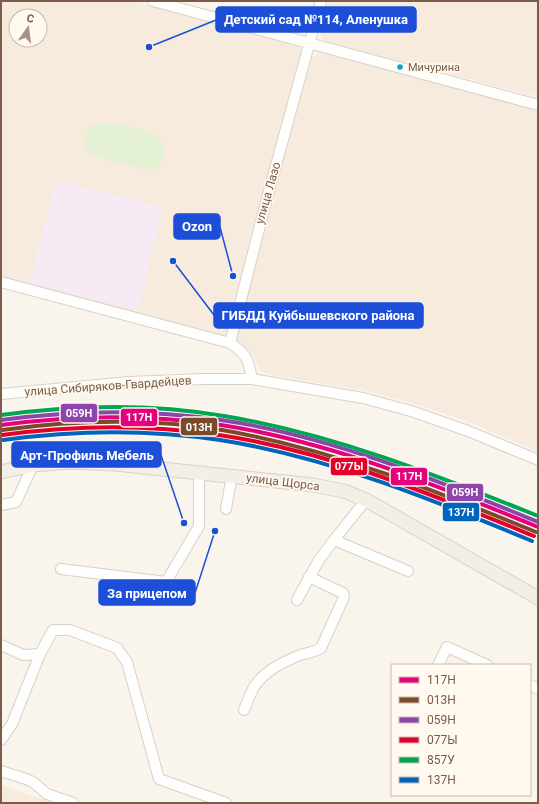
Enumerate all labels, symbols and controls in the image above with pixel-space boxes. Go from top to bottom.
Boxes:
callout: Детский сад №114, Аленушка [216,7,416,32]
north arrow [8,8,48,48]
text: С [25,12,35,26]
text: Детский сад №114, Аленушка [224,12,408,27]
place label: Мичурина [408,61,460,74]
marker: Мичурина [395,62,405,72]
street label: улица Лазо [252,160,284,226]
callout: Ozon [174,214,220,239]
text: Ozon [182,219,212,234]
callout: ГИБДД Куйбышевского района [214,303,423,328]
text: ГИБДД Куйбышевского района [222,308,414,323]
street label: улица Сибиряков-Гвардейцев [24,373,192,399]
line badge: 059Н [60,403,98,423]
text: 059Н [66,407,93,420]
line badge: 117Н [120,408,158,427]
text: 117Н [126,411,153,424]
line badge: 013Н [180,417,218,436]
text: 013Н [186,421,213,434]
callout: Арт-Профиль Мебель [12,442,161,467]
text: Арт-Профиль Мебель [20,448,154,463]
line badge: 077Ы [330,457,368,476]
text: 077Ы [335,460,363,473]
line badge: 117Н [390,467,428,486]
text: 117Н [396,470,423,483]
street label: улица Щорса [245,471,321,493]
line badge: 059Н [446,483,484,502]
text: 059Н [452,486,479,499]
line badge: 137Н [442,502,480,522]
text: 137Н [448,506,475,519]
callout: За прицепом [99,580,195,605]
text: За прицепом [107,586,187,601]
legend [391,664,531,796]
text: 117Н [427,673,456,687]
text: 013Н [427,693,456,707]
text: 059Н [427,713,456,727]
text: 077Ы [427,733,458,747]
text: 857У [427,753,455,767]
text: 137Н [427,773,456,787]

